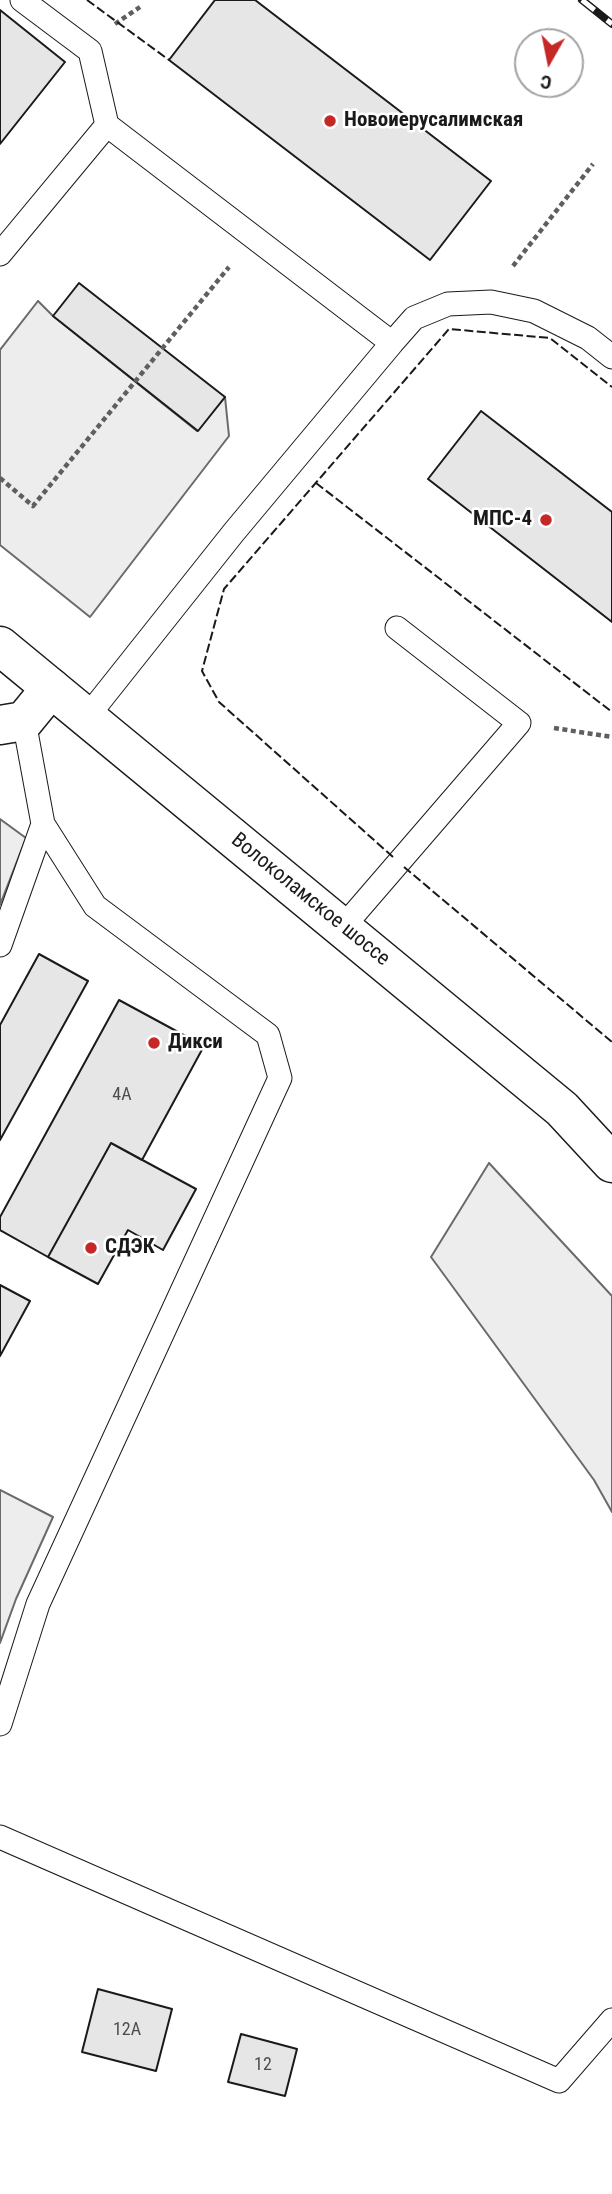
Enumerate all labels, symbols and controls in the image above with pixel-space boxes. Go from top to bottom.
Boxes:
north arrow [514,28,584,98]
text: С [539,70,553,94]
place label: Новоиерусалимская [344,108,523,134]
marker: Новоиерусалимская [322,113,338,129]
place label: МПС-4 [473,507,532,533]
marker: МПС-4 [538,512,554,528]
street label: Волоколамское шоссе [226,828,394,972]
place label: Дикси [168,1030,223,1056]
marker: Дикси [146,1035,162,1051]
house number: 4А [112,1084,132,1106]
place label: СДЭК [105,1235,154,1261]
marker: СДЭК [83,1240,99,1256]
house number: 12А [113,2019,141,2041]
house number: 12 [254,2054,272,2076]

